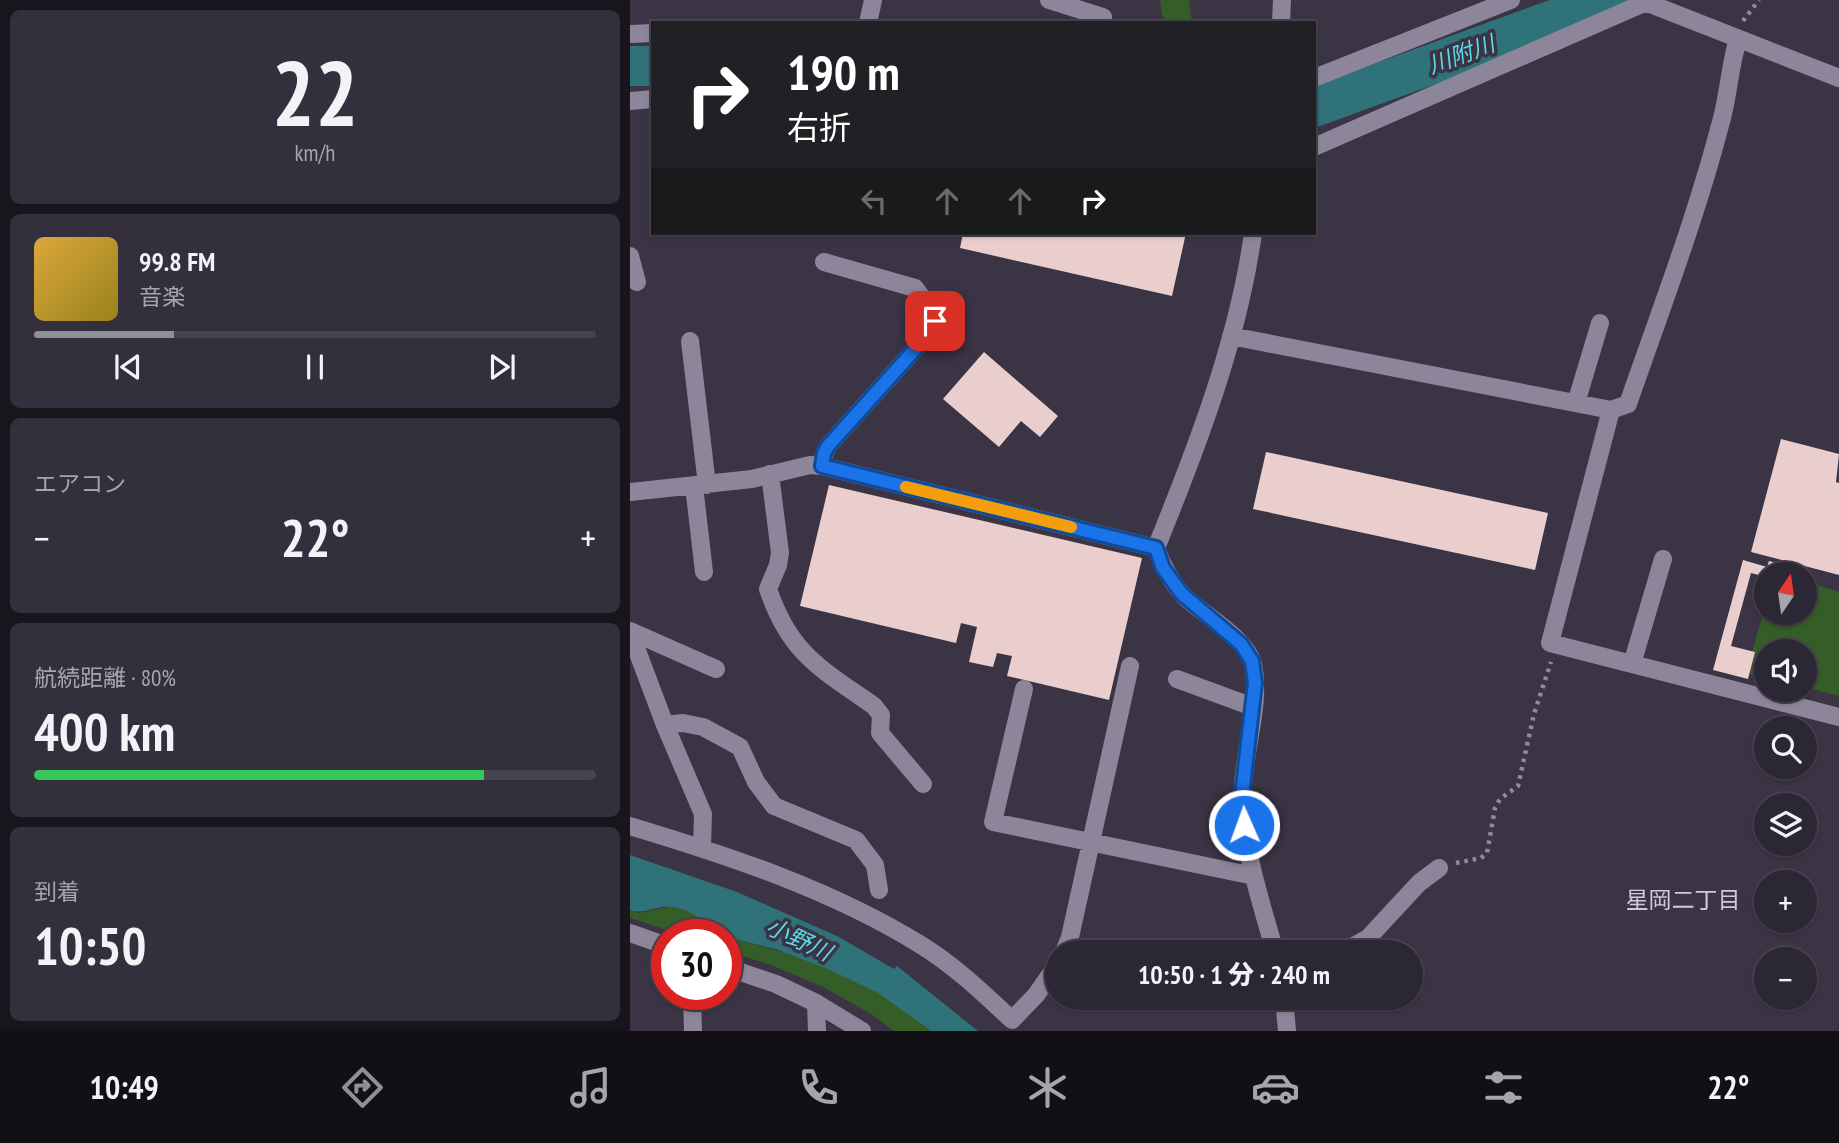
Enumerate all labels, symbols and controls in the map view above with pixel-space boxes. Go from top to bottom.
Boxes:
water label: 川附川 [1424,28,1501,79]
text: 22 [272,33,359,151]
text: 190 m [787,40,900,104]
icon: right [672,49,763,140]
text: 右折 [787,106,851,148]
text: km/h [295,138,335,167]
icon: left [855,182,893,220]
icon: ahead [928,182,966,220]
icon: ahead [1001,182,1039,220]
icon: right [1074,182,1112,220]
text: 99.8 FM [139,245,215,278]
text: 音楽 [139,282,185,311]
pin [905,291,965,351]
icon: arrive [916,302,954,340]
icon: previous [109,348,147,386]
icon: pause [296,348,334,386]
icon: next [483,348,521,386]
text: エアコン [34,469,126,498]
text: 22° [281,504,349,571]
text: − [34,513,50,562]
text: + [580,513,596,562]
north arrow [1754,562,1816,625]
map controls [1754,562,1817,1010]
button: sound [1754,639,1817,702]
text: 航続距離 · 80% [34,663,176,692]
text: 400 km [34,698,175,765]
button: search [1754,716,1817,779]
position arrow [1207,788,1281,862]
button: layers [1754,793,1817,856]
button: + [1754,870,1817,933]
text: 到着 [34,877,80,906]
district label: 星岡二丁目 [1626,885,1741,914]
water label: 小野川 [762,911,839,968]
text: 10:50 [34,912,146,979]
speed limit sign: 30 [651,919,742,1010]
button: − [1754,947,1817,1010]
text: 10:50 · 1 分 · 240 m [1138,958,1330,991]
icon: directions [338,1063,387,1112]
icon: music [566,1063,615,1112]
icon: phone [794,1063,843,1112]
icon: climate [1023,1063,1072,1112]
icon: car [1251,1063,1300,1112]
icon: filters [1479,1063,1528,1112]
text: 10:49 [90,1066,159,1108]
text: 22° [1707,1066,1749,1108]

